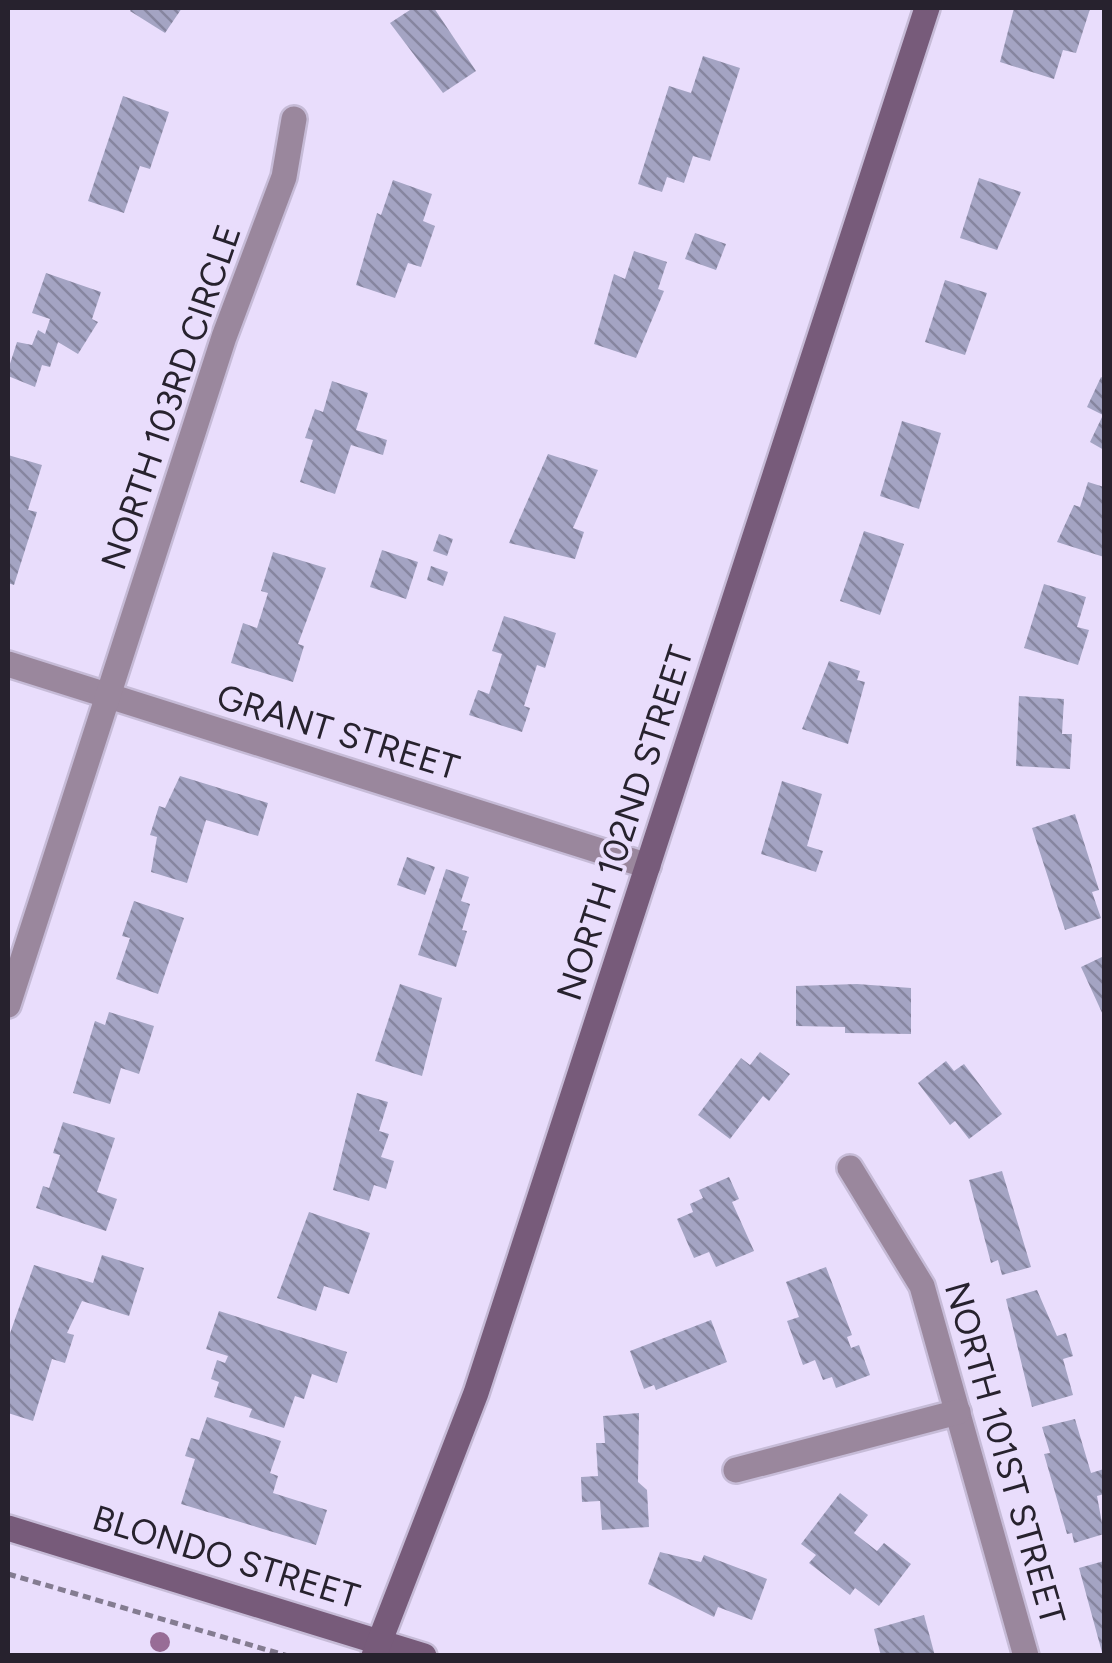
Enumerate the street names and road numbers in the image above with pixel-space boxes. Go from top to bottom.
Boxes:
street label: NORTH 103RD CIRCLE [92,219,250,575]
street label: NORTH 102ND STREET [548,641,702,1005]
street label: GRANT STREET [212,675,464,789]
street label: NORTH 101ST STREET [936,1277,1074,1629]
street label: BLONDO STREET [88,1496,364,1618]

